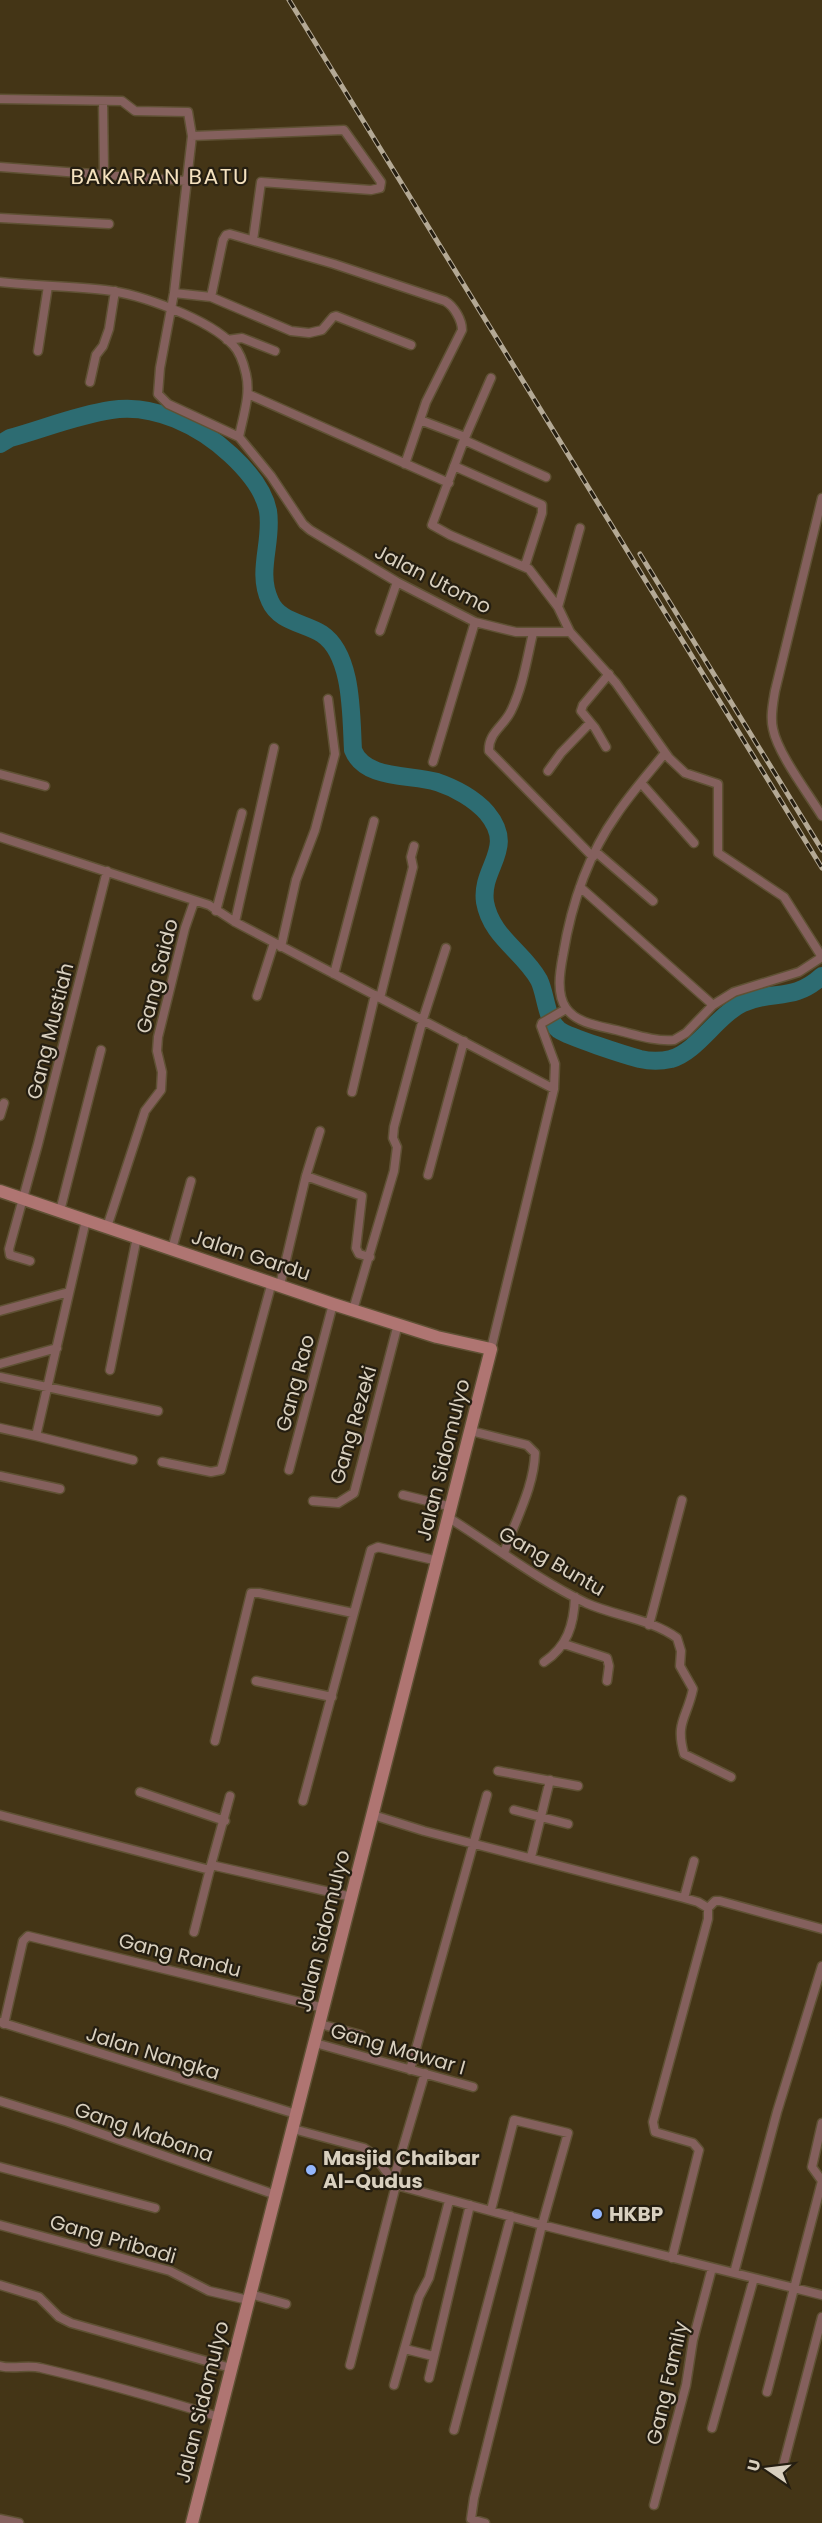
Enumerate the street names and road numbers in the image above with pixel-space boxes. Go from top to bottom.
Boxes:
street label: Jalan Utomo [370,538,496,620]
street label: Gang Saido [129,916,185,1036]
street label: Gang Mustiah [20,960,80,1102]
street label: Jalan Gardu [188,1223,314,1287]
street label: Gang Rao [269,1331,321,1435]
street label: Gang Rezeki [323,1362,383,1488]
street label: Jalan Sidomulyo [409,1376,477,1544]
street label: Gang Buntu [494,1519,610,1603]
street label: Jalan Sidomulyo [289,1847,357,2015]
street label: Gang Randu [116,1926,244,1984]
street label: Gang Mawar I [327,2016,469,2082]
street label: Jalan Nangka [83,2019,223,2087]
street label: Gang Mabana [71,2095,217,2169]
street label: Gang Pribadi [47,2208,179,2270]
street label: Jalan Sidomulyo [168,2318,236,2486]
street label: Gang Family [639,2318,695,2448]

